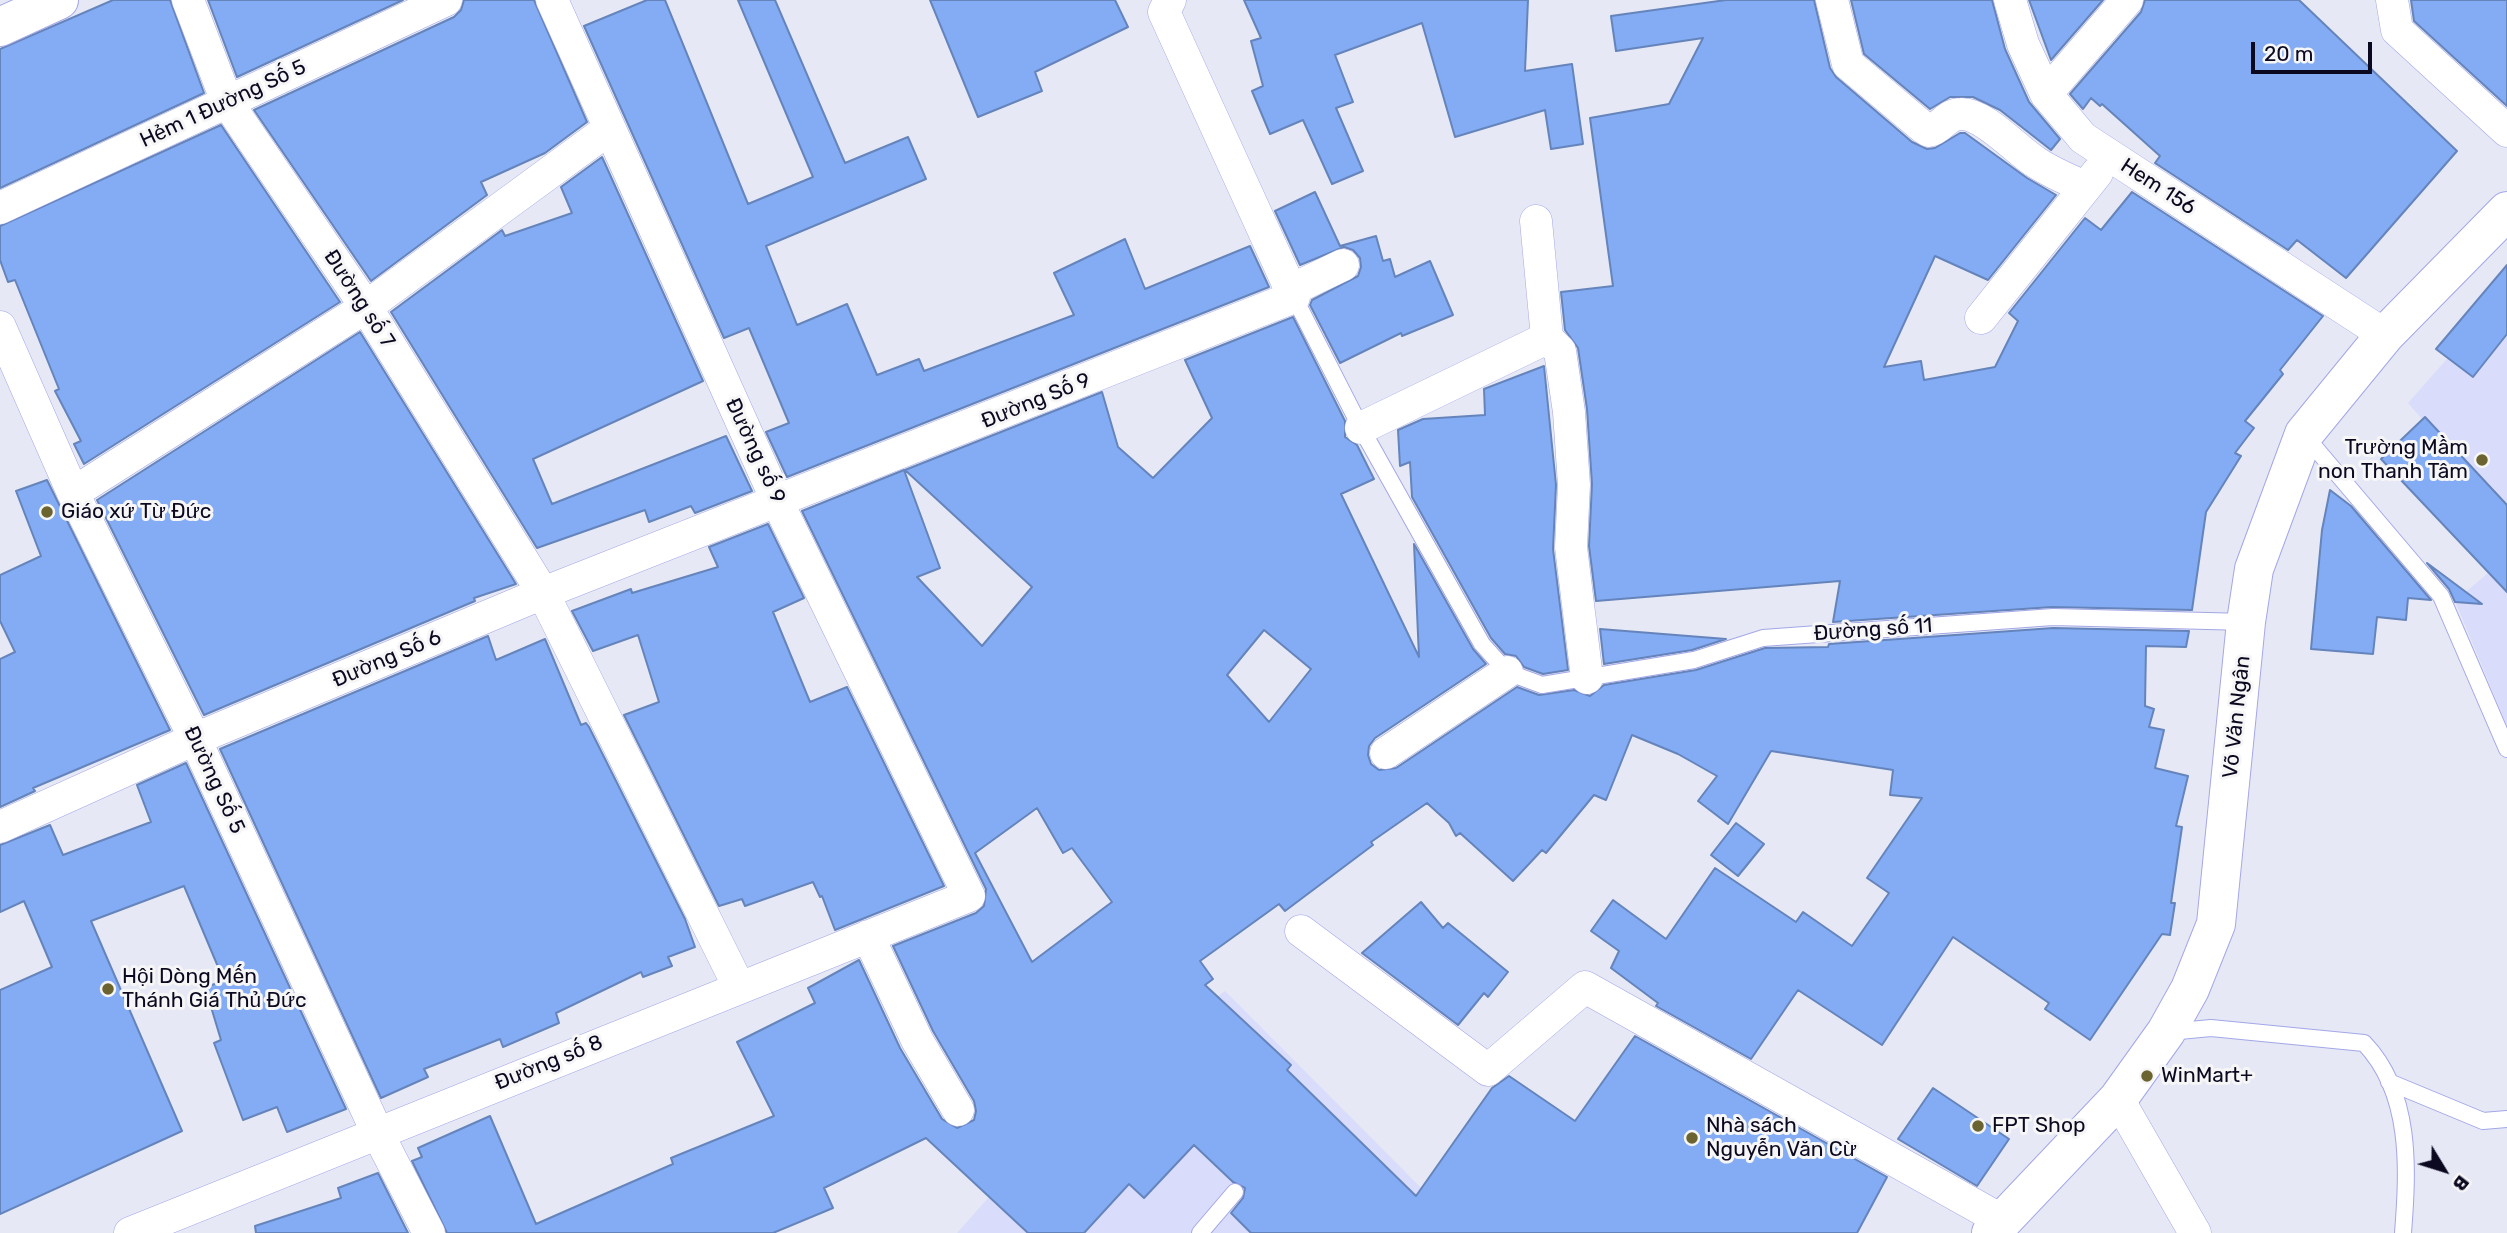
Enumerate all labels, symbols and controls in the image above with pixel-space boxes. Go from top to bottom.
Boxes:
scale bar [2255,28,2376,72]
text: 20 m [2264,41,2313,66]
street label: Hẻm 1 Đường Số 5 [136,54,310,154]
street label: Hem 156 [2116,153,2200,221]
street label: Đường số 7 [318,245,400,353]
street label: Đường Số 9 [978,368,1094,434]
street label: Đường số 9 [720,394,790,508]
place label: Trường Mầm non Thanh Tâm [2318,435,2468,485]
marker: Trường Mầm non Thanh Tâm [2474,452,2490,468]
place label: Giáo xứ Từ Đức [61,499,211,525]
marker: Giáo xứ Từ Đức [39,504,55,520]
street label: Đường số 11 [1813,613,1933,647]
street label: Đường Số 6 [329,625,445,693]
street label: Võ Văn Ngân [2218,654,2256,780]
street label: Đường Số 5 [178,722,250,838]
place label: Hội Dòng Mến Thánh Giá Thủ Đức [122,964,307,1014]
marker: Hội Dòng Mến Thánh Giá Thủ Đức [100,981,116,997]
street label: Đường số 8 [491,1030,607,1096]
place label: WinMart+ [2161,1063,2253,1089]
marker: WinMart+ [2139,1068,2155,1084]
place label: Nhà sách Nguyễn Văn Cừ [1706,1113,1857,1163]
place label: FPT Shop [1992,1113,2085,1139]
marker: FPT Shop [1970,1118,1986,1134]
marker: Nhà sách Nguyễn Văn Cừ [1684,1130,1700,1146]
north arrow [2409,1135,2479,1205]
text: B [2448,1171,2474,1196]

